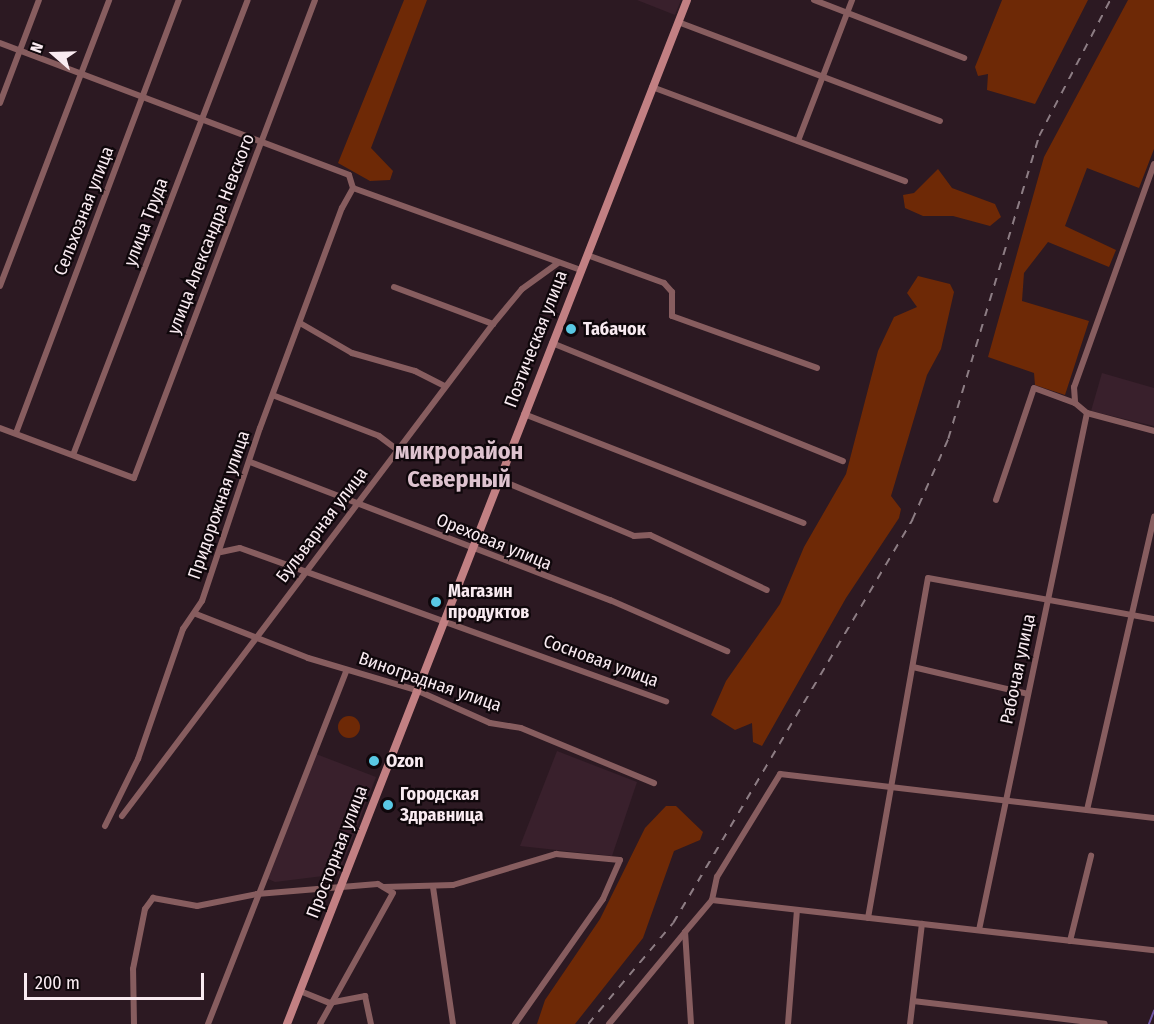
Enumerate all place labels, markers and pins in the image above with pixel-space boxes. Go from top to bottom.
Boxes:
place label: Табачок [583,318,646,340]
marker: Табачок [564,322,578,336]
place label: Магазин продуктов [448,581,529,624]
marker: Магазин продуктов [429,595,443,609]
place label: Ozon [386,750,424,772]
marker: Ozon [367,754,381,768]
place label: Городская Здравница [400,784,484,826]
marker: Городская Здравница [381,798,395,812]

